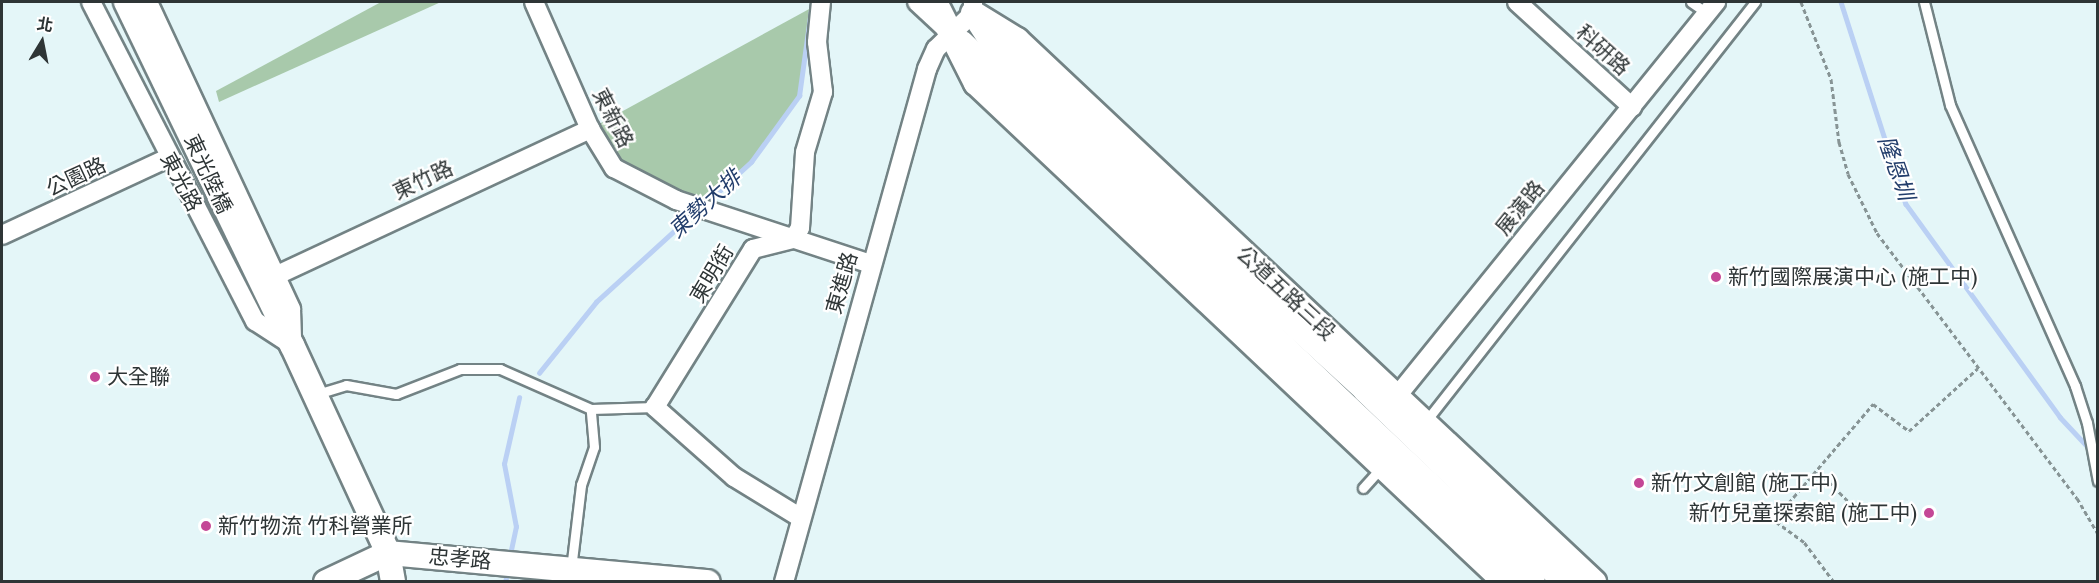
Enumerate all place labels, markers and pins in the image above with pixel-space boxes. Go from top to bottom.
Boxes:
place label: 新竹國際展演中心 (施工中) [1728,264,1977,290]
marker: 新竹國際展演中心 (施工中) [1709,270,1723,284]
place label: 大全聯 [107,364,170,390]
marker: 大全聯 [88,370,102,384]
place label: 新竹文創館 (施工中) [1651,470,1837,496]
marker: 新竹文創館 (施工中) [1632,476,1646,490]
place label: 新竹兒童探索館 (施工中) [1689,500,1917,526]
marker: 新竹兒童探索館 (施工中) [1922,506,1936,520]
place label: 新竹物流 竹科營業所 [218,513,413,539]
marker: 新竹物流 竹科營業所 [199,519,213,533]

